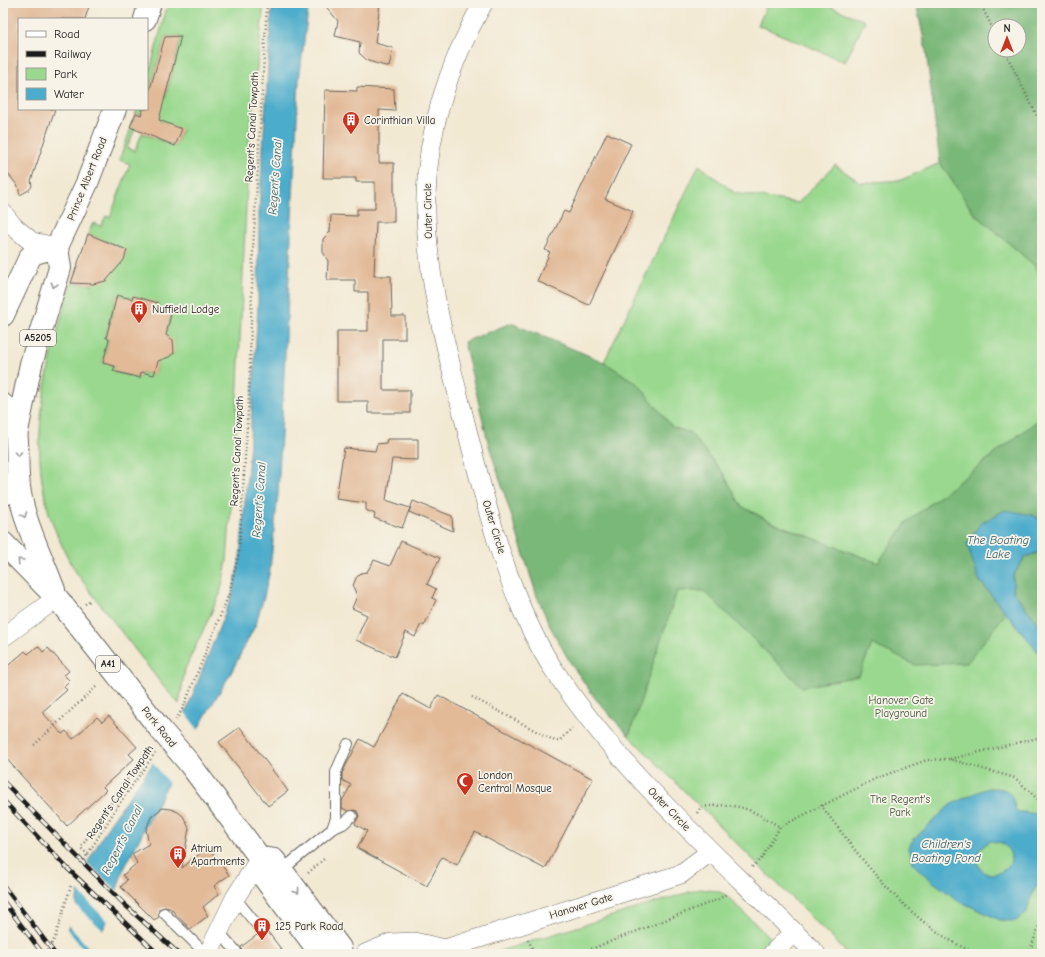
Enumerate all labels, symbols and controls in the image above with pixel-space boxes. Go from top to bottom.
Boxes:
legend [18,18,148,110]
north arrow [987,18,1027,58]
text: N [1003,22,1011,35]
text: Road [54,27,80,41]
text: Railway [54,47,92,61]
text: Park [54,67,77,81]
street label: Regent's Canal Towpath [243,71,261,183]
text: Water [54,87,84,101]
building icon: Corinthian Villa [341,110,361,135]
place label: Corinthian Villa [364,114,435,127]
street label: Prince Albert Road [64,135,110,223]
water label: Regent's Canal [265,138,285,215]
street label: Outer Circle [421,183,435,239]
one-way arrow [50,281,59,288]
building icon: Nuffield Lodge [129,299,149,324]
place label: Nuffield Lodge [152,303,220,316]
road number: A5205 [20,330,56,346]
street label: Regent's Canal Towpath [228,395,246,507]
one-way arrow [14,451,22,457]
water label: Regent's Canal [249,461,269,538]
street label: Outer Circle [480,499,508,556]
one-way arrow [20,511,28,518]
water label: The Boating Lake [967,533,1029,561]
one-way arrow [18,558,25,565]
road number: A41 [96,656,120,672]
park label: Hanover Gate Playground [868,694,934,720]
street label: Park Road [139,704,179,750]
street label: Regent's Canal Towpath [84,742,156,842]
place label: London Central Mosque [478,769,552,795]
mosque icon: London Central Mosque [455,771,475,796]
street label: Outer Circle [645,784,693,834]
park label: The Regent's Park [870,793,930,819]
water label: Regent's Canal [98,803,146,877]
water label: Children's Boating Pond [911,837,981,865]
place label: Atrium Apartments [191,842,245,868]
building icon: Atrium Apartments [168,844,188,869]
one-way arrow [293,886,300,893]
street label: Hanover Gate [548,890,615,922]
building icon: 125 Park Road [252,916,272,941]
place label: 125 Park Road [275,920,343,933]

